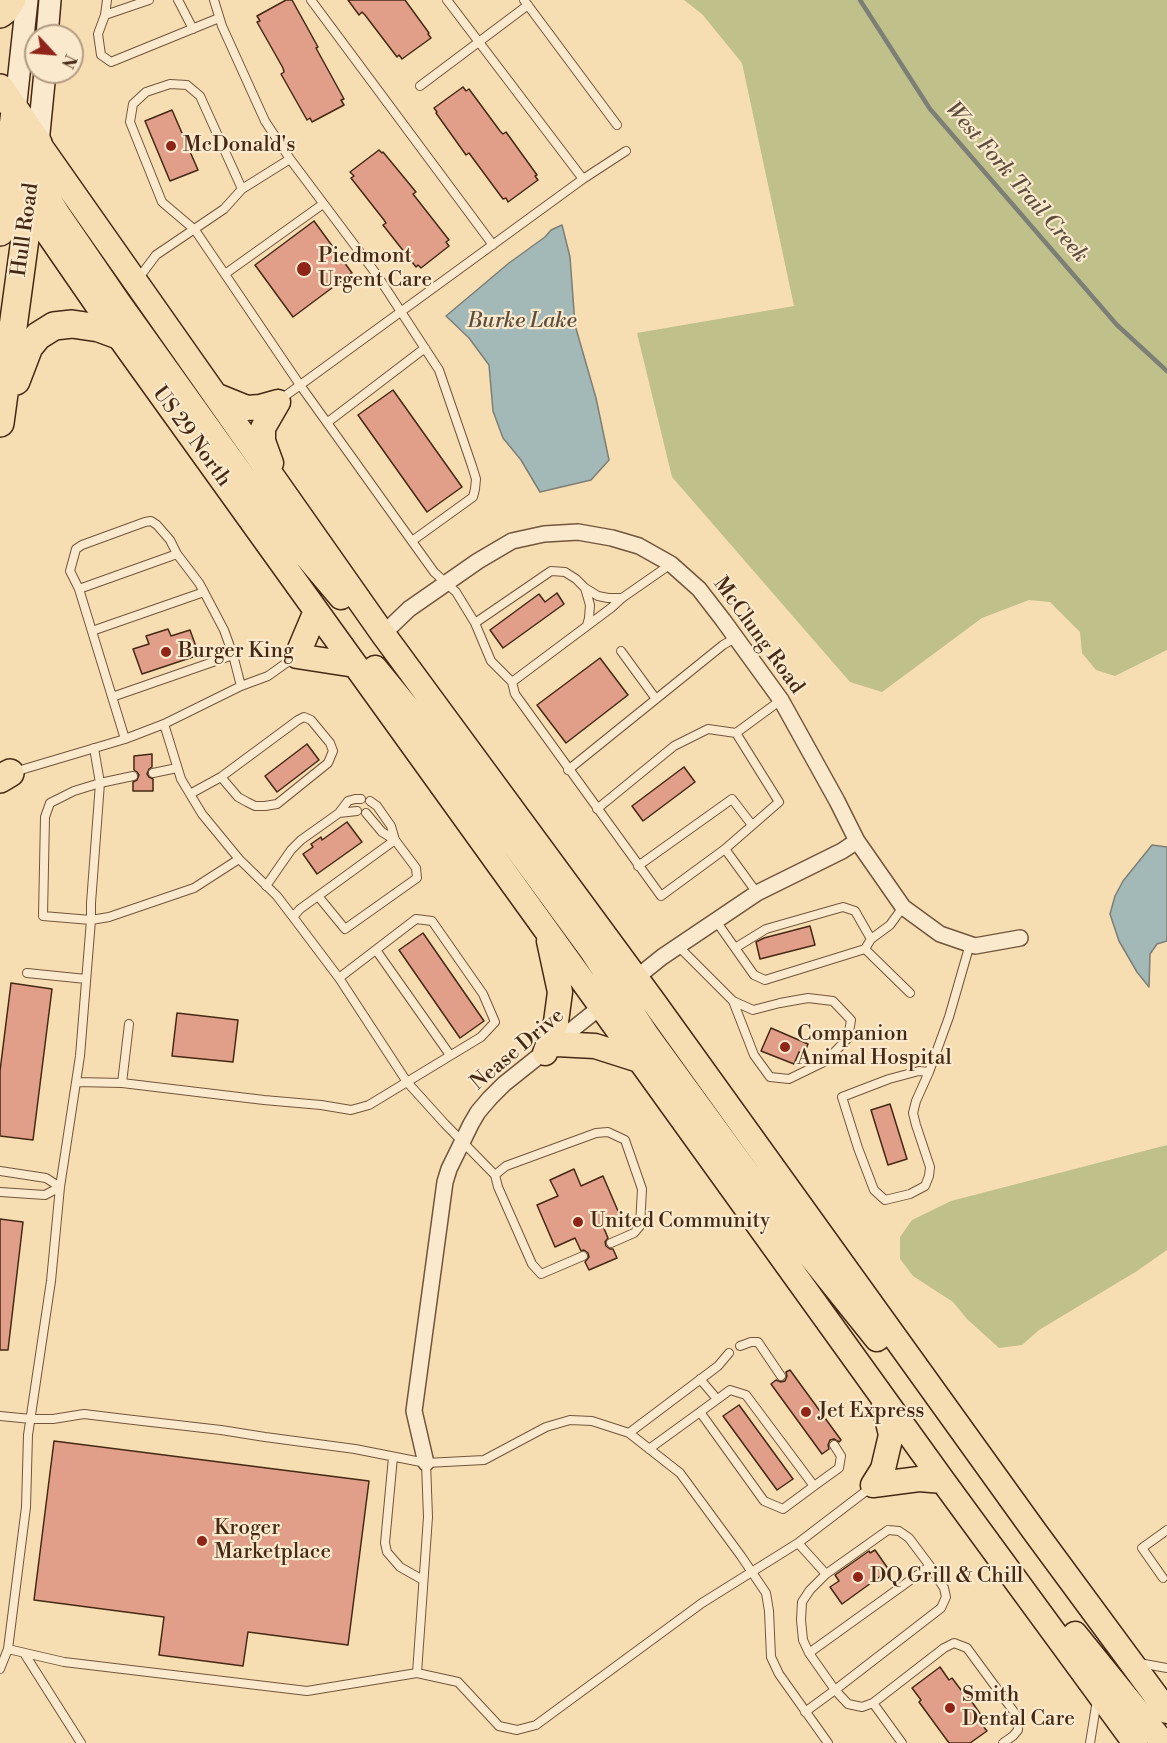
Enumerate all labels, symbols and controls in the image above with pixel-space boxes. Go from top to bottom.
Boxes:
north arrow [24,24,84,84]
text: N [57,51,80,71]
water label: West Fork Trail Creek [939,97,1093,269]
place label: McDonald's [183,133,295,159]
marker: McDonald's [164,139,178,153]
street label: Hull Road [7,182,45,278]
place label: Piedmont Urgent Care [318,244,432,294]
marker: Piedmont Urgent Care [295,260,313,278]
water label: Burke Lake [467,309,577,335]
street label: US 29 North [146,382,236,492]
street label: McClung Road [707,573,809,699]
place label: Burger King [178,639,294,665]
marker: Burger King [159,645,173,659]
street label: Nease Drive [466,1004,570,1096]
place label: Companion Animal Hospital [797,1022,952,1072]
marker: Companion Animal Hospital [778,1040,792,1054]
place label: United Community [590,1209,770,1235]
marker: United Community [571,1215,585,1229]
place label: Jet Express [818,1399,925,1425]
marker: Jet Express [799,1405,813,1419]
place label: Kroger Marketplace [214,1516,331,1566]
marker: Kroger Marketplace [195,1534,209,1548]
place label: DQ Grill & Chill [870,1564,1023,1590]
marker: DQ Grill & Chill [851,1570,865,1584]
place label: Smith Dental Care [962,1683,1075,1733]
marker: Smith Dental Care [943,1701,957,1715]

